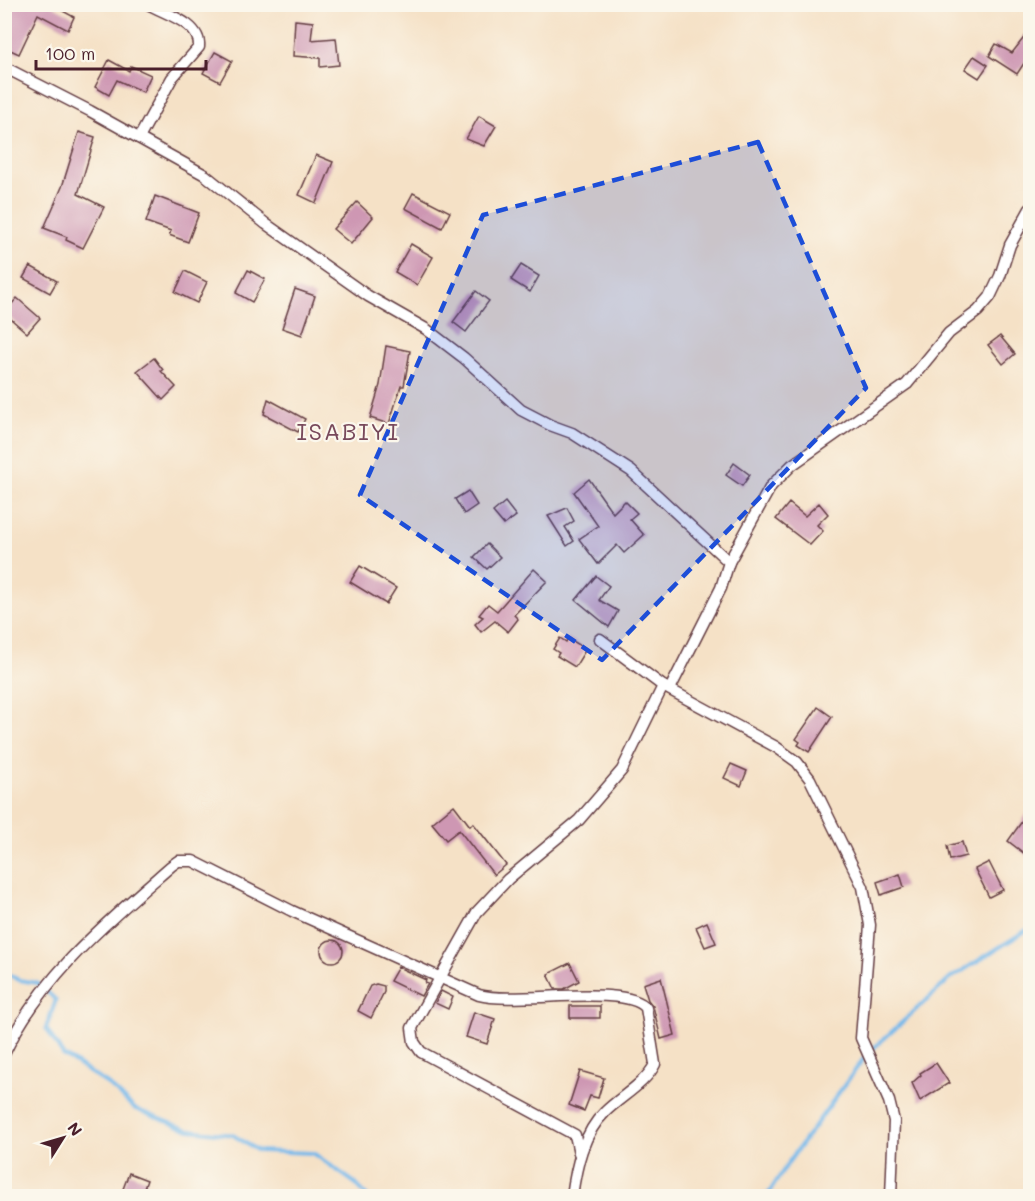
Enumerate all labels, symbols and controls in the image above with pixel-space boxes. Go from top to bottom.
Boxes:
scale bar [36,33,206,71]
text: 100 m [45,41,95,65]
district label: ISABIYI [297,415,399,446]
north arrow [33,1108,93,1168]
text: N [63,1117,87,1140]

